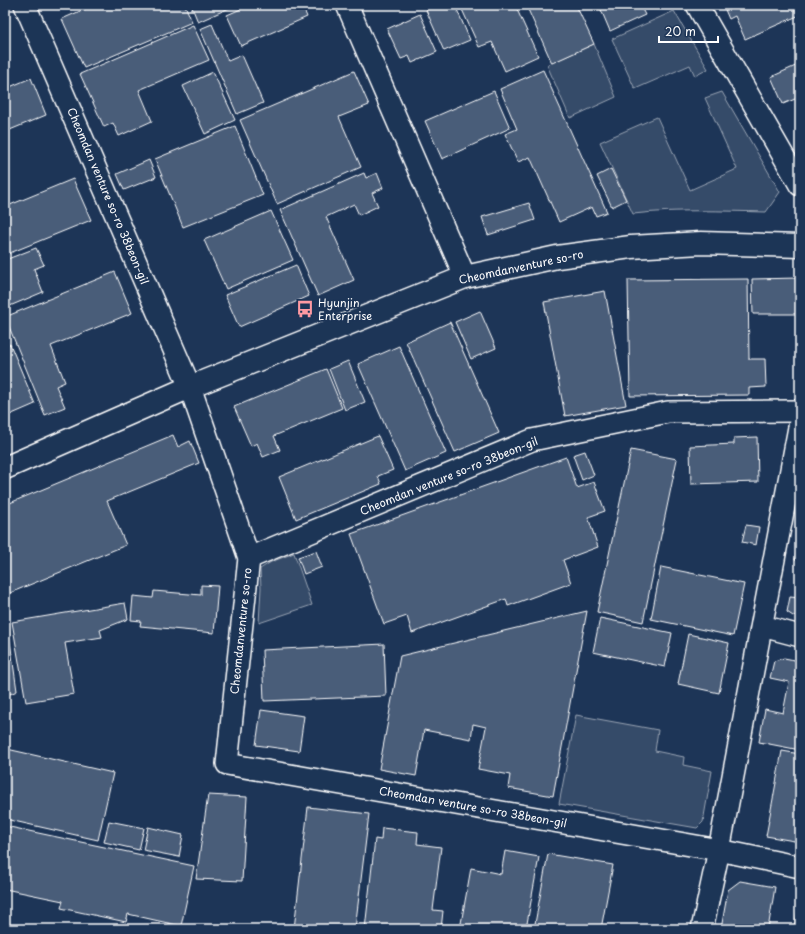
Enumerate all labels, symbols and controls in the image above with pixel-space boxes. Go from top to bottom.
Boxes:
scale bar [659,18,718,44]
text: 20 m [665,22,696,40]
street label: Cheomdan venture so-ro 38beon-gil [63,105,154,287]
street label: Cheomdanventure so-ro [457,245,585,288]
place label: Hyunjin Enterprise [318,294,372,324]
bus stop icon: Hyunjin Enterprise [295,299,315,319]
street label: Cheomdan venture so-ro 38beon-gil [357,432,540,519]
street label: Cheomdanventure so-ro [225,567,256,695]
street label: Cheomdan venture so-ro 38beon-gil [378,782,568,831]

